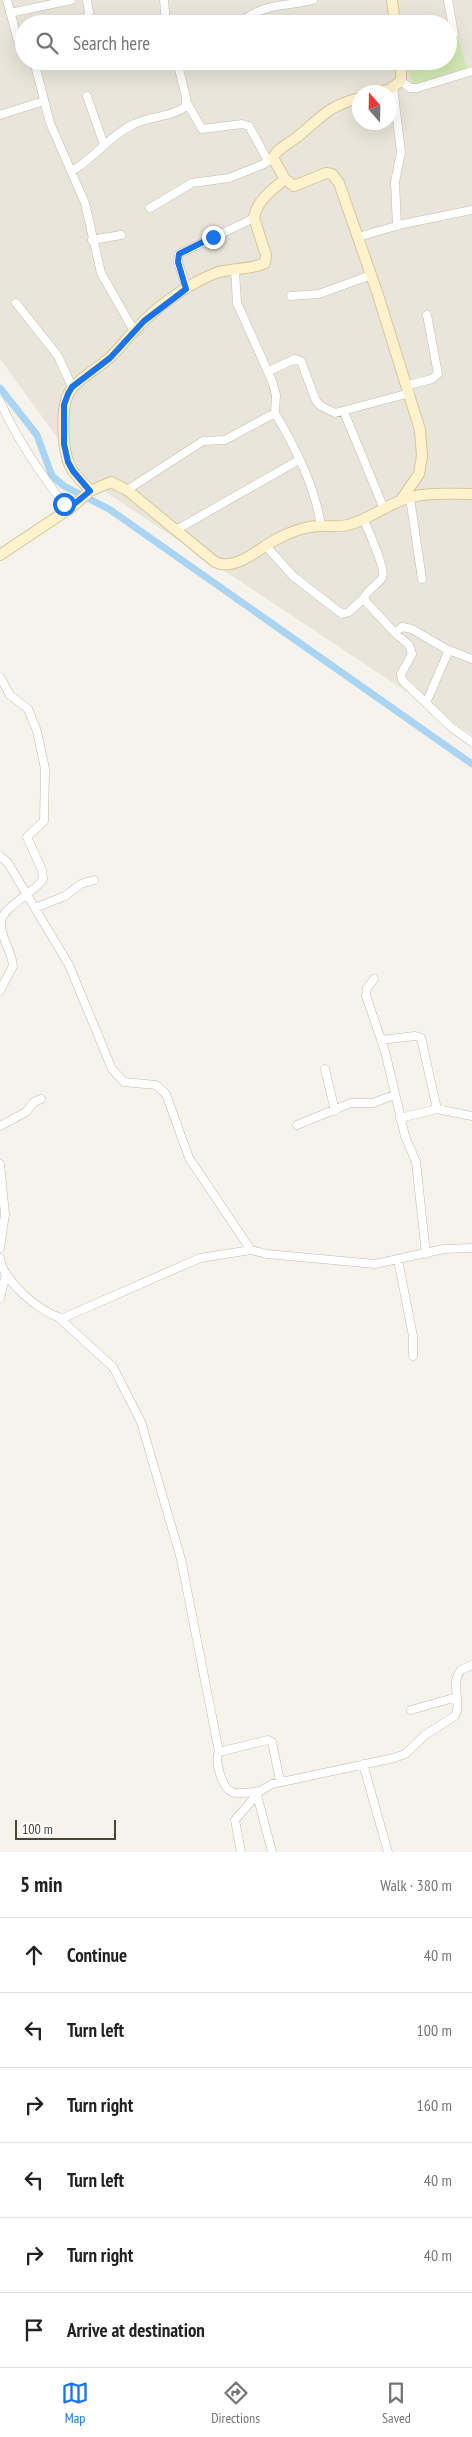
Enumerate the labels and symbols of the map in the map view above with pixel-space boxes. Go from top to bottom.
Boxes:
north arrow [352,85,397,130]
route end [202,226,225,249]
route start [53,493,76,516]
scale bar [15,1817,116,1840]

